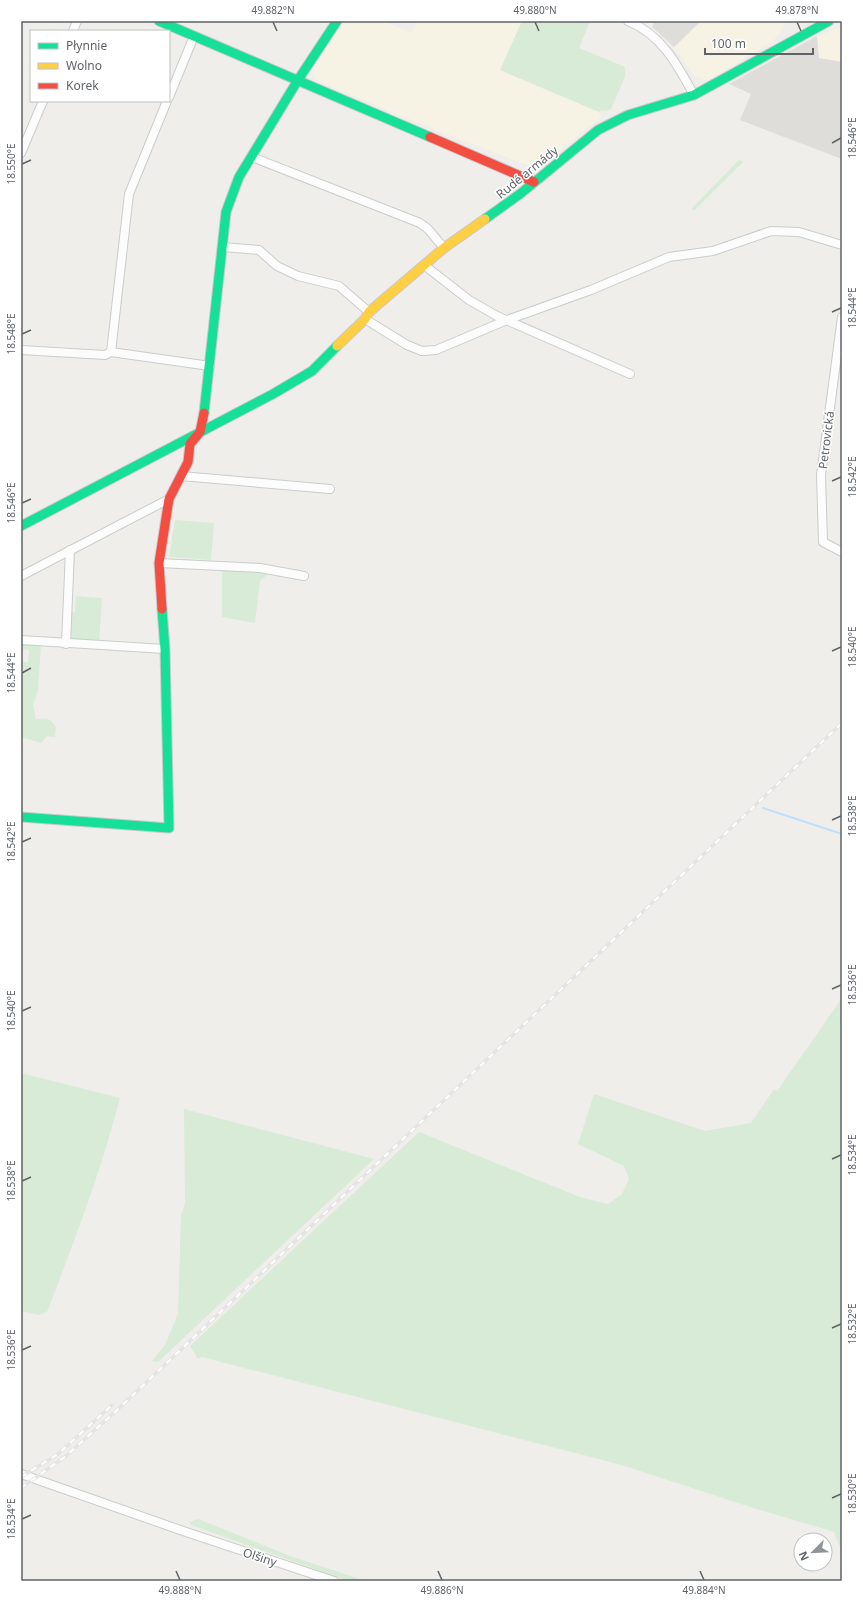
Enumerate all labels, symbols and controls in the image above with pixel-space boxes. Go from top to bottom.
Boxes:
text: 49.882°N [251,3,295,17]
text: 49.880°N [513,3,557,17]
text: 49.878°N [775,3,819,17]
legend [30,30,170,102]
scale bar [705,30,813,56]
text: 100 m [711,35,746,52]
text: Płynnie [66,37,107,54]
text: Wolno [66,57,102,74]
text: Korek [66,77,99,94]
text: 18.546°E [845,117,859,159]
street label: Rudé armády [492,141,562,202]
text: 18.550°E [4,143,18,185]
text: 18.544°E [845,287,859,329]
text: 18.548°E [4,313,18,355]
street label: Petrovická [814,410,838,470]
text: 18.542°E [845,456,859,498]
text: 18.546°E [4,482,18,524]
text: 18.540°E [845,626,859,668]
text: 18.544°E [4,652,18,694]
text: 18.538°E [845,795,859,837]
text: 18.542°E [4,821,18,863]
text: 18.536°E [845,964,859,1006]
text: 18.540°E [4,990,18,1032]
text: 18.534°E [845,1134,859,1176]
text: 18.538°E [4,1160,18,1202]
text: 18.532°E [845,1303,859,1345]
text: 18.536°E [4,1329,18,1371]
text: 18.530°E [845,1473,859,1515]
text: 18.534°E [4,1498,18,1540]
north arrow [793,1532,833,1572]
street label: Olšiny [241,1544,280,1571]
text: N [795,1549,812,1563]
text: 49.888°N [158,1583,202,1597]
text: 49.886°N [420,1583,464,1597]
text: 49.884°N [682,1583,726,1597]

